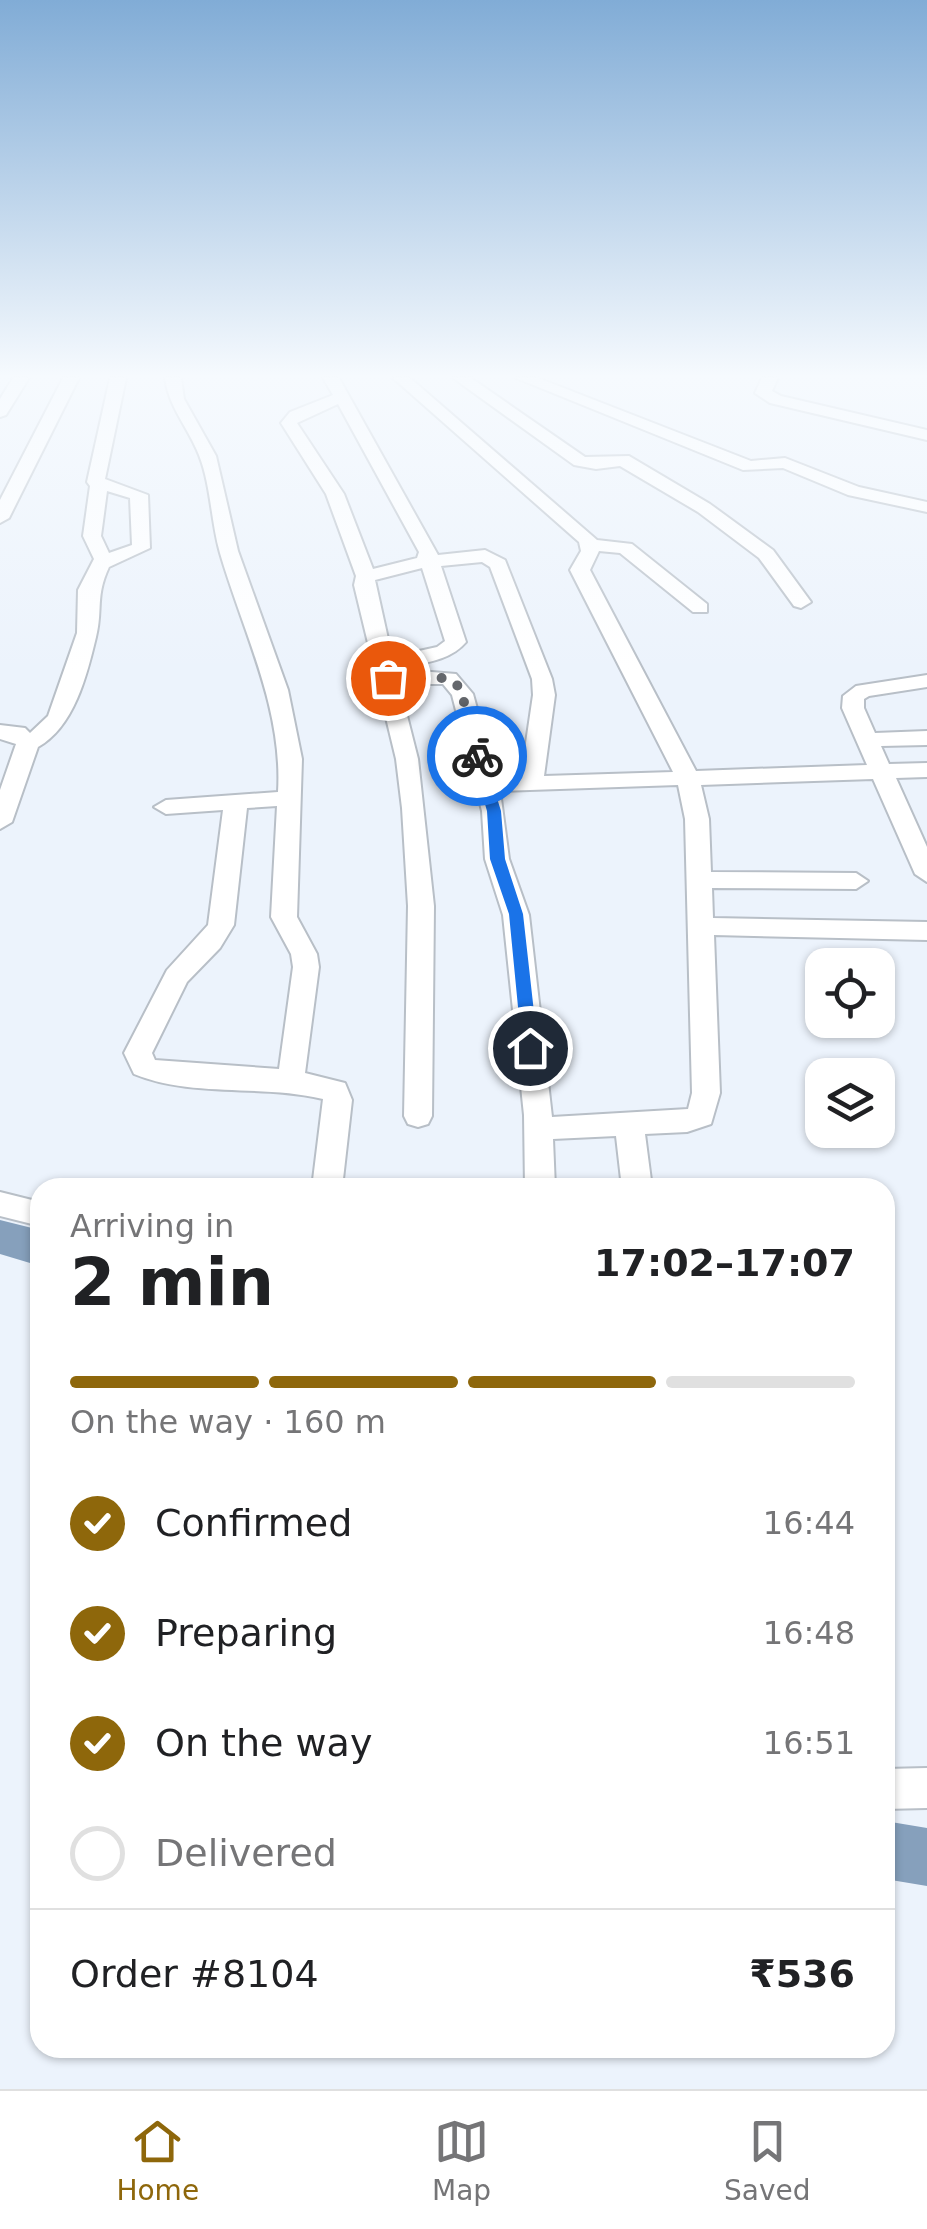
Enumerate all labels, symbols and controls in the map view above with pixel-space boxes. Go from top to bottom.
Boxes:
pin [346,636,431,721]
icon: bag [361,651,416,706]
courier [427,706,527,806]
icon: bike [450,729,505,784]
map controls [805,948,895,1148]
button: locate [805,948,895,1038]
pin [488,1006,573,1091]
icon: home [503,1021,558,1076]
button: layers [805,1058,895,1148]
text: Arriving in [70,1207,234,1245]
text: 17:02–17:07 [594,1241,855,1285]
text: 2 min [70,1245,274,1320]
text: On the way · 160 m [70,1403,386,1441]
icon: check [70,1496,125,1551]
text: Confirmed [155,1501,352,1545]
text: 16:44 [763,1504,855,1542]
icon: check [70,1606,125,1661]
text: Preparing [155,1611,337,1655]
text: 16:48 [763,1614,855,1652]
icon: check [70,1716,125,1771]
text: On the way [155,1721,372,1765]
text: 16:51 [763,1724,855,1762]
text: Delivered [155,1831,337,1875]
text: Order #8104 [70,1952,319,1996]
text: ₹536 [749,1952,855,1996]
tab: Home [116,2114,199,2207]
tab: Map [432,2114,491,2207]
tab: Saved [724,2114,811,2207]

